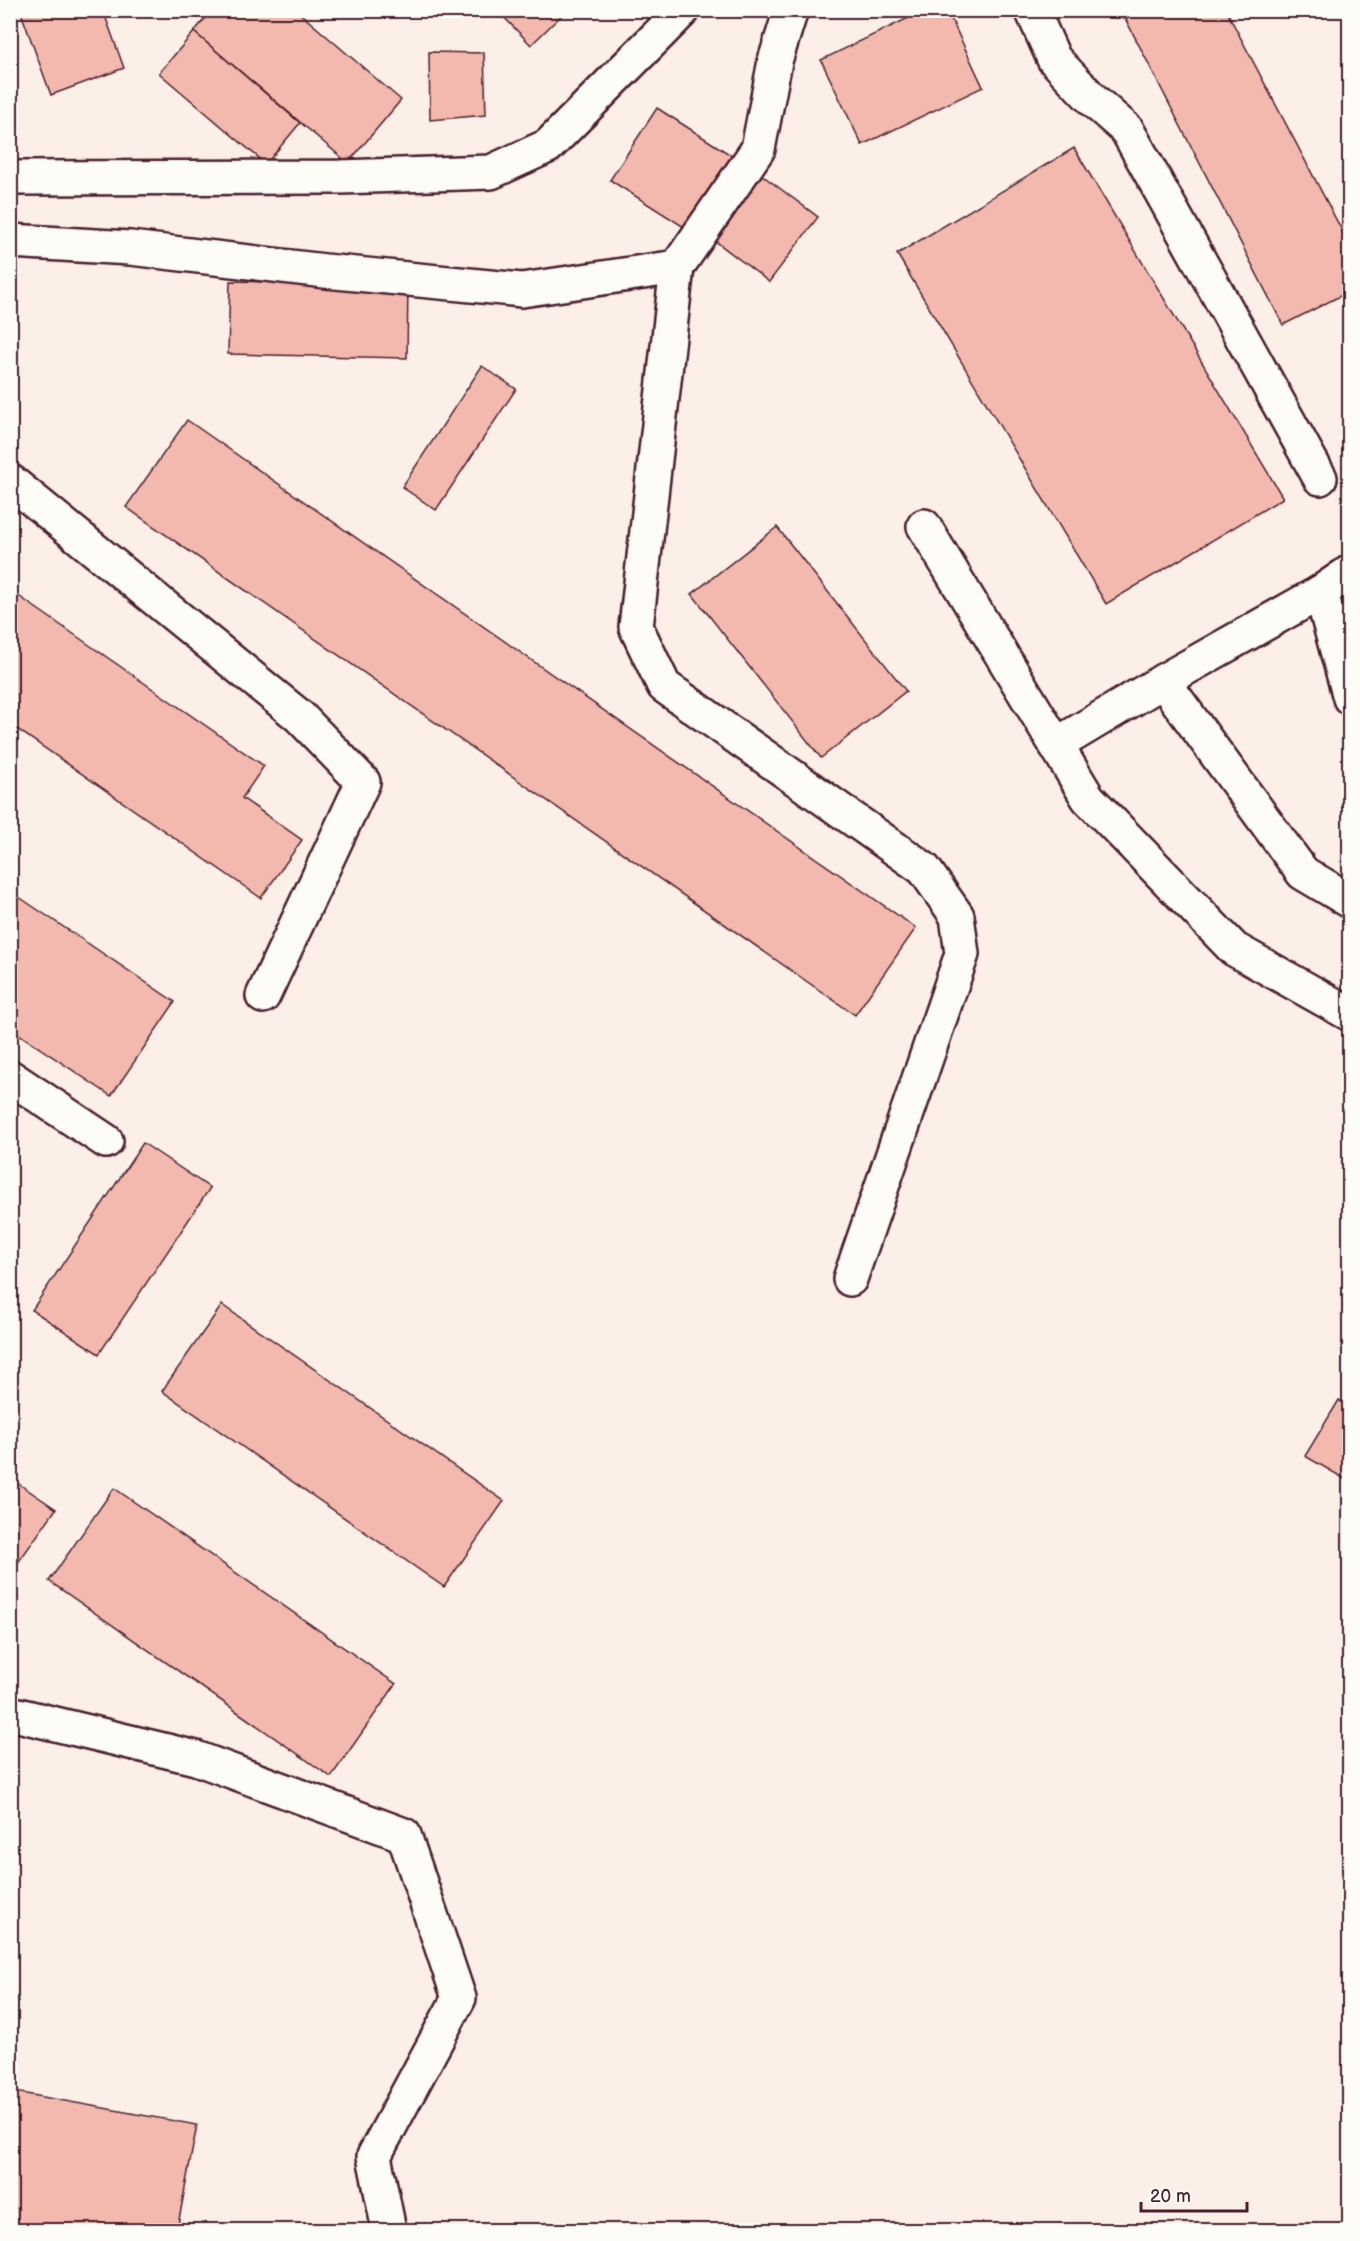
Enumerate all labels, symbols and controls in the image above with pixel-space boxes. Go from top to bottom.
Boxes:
scale bar [1141,2175,1248,2213]
text: 20 m [1150,2186,1191,2207]

